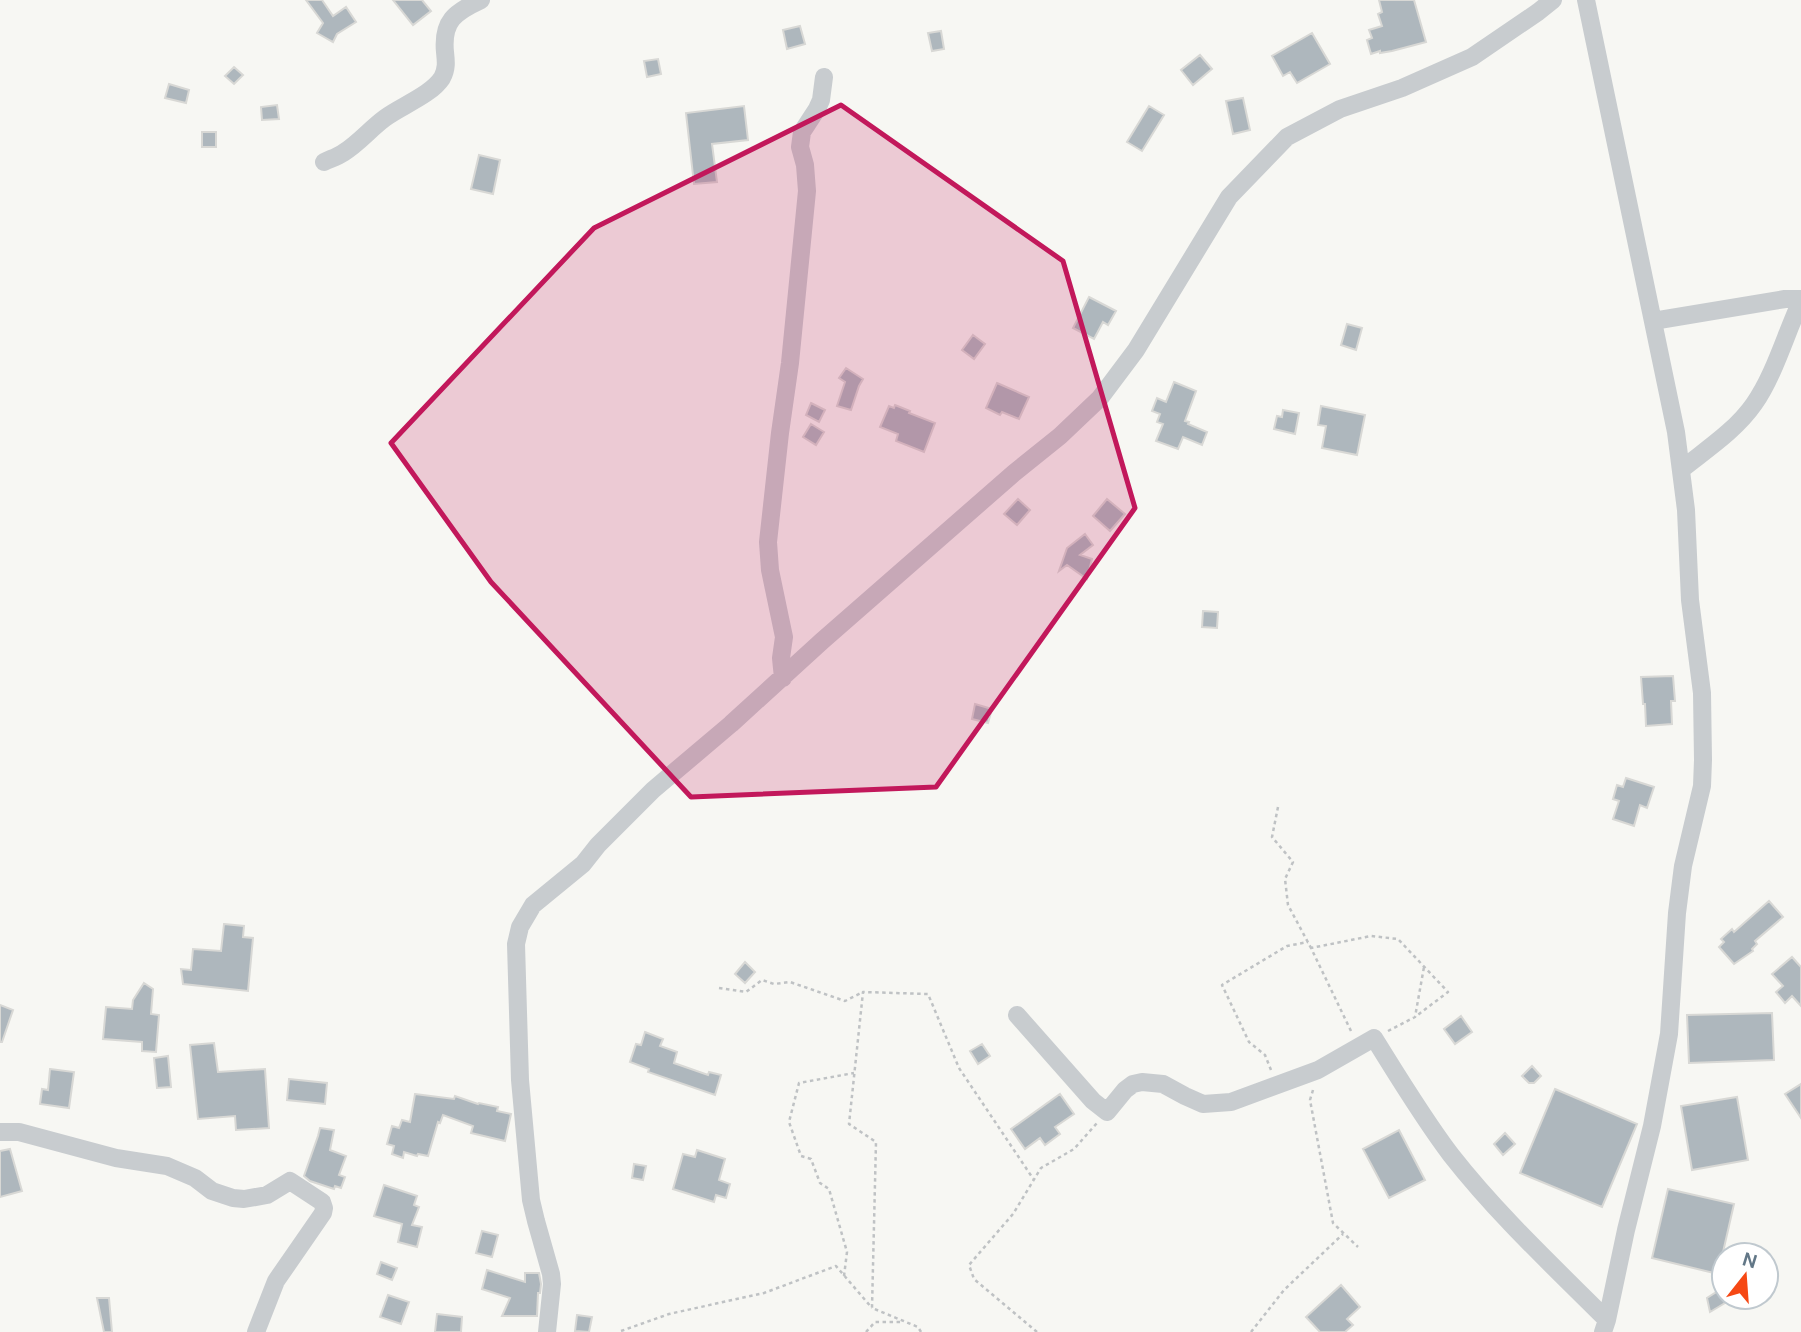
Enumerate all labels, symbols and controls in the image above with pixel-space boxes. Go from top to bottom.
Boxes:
north arrow [1710,1241,1780,1311]
text: N [1740,1246,1760,1274]

